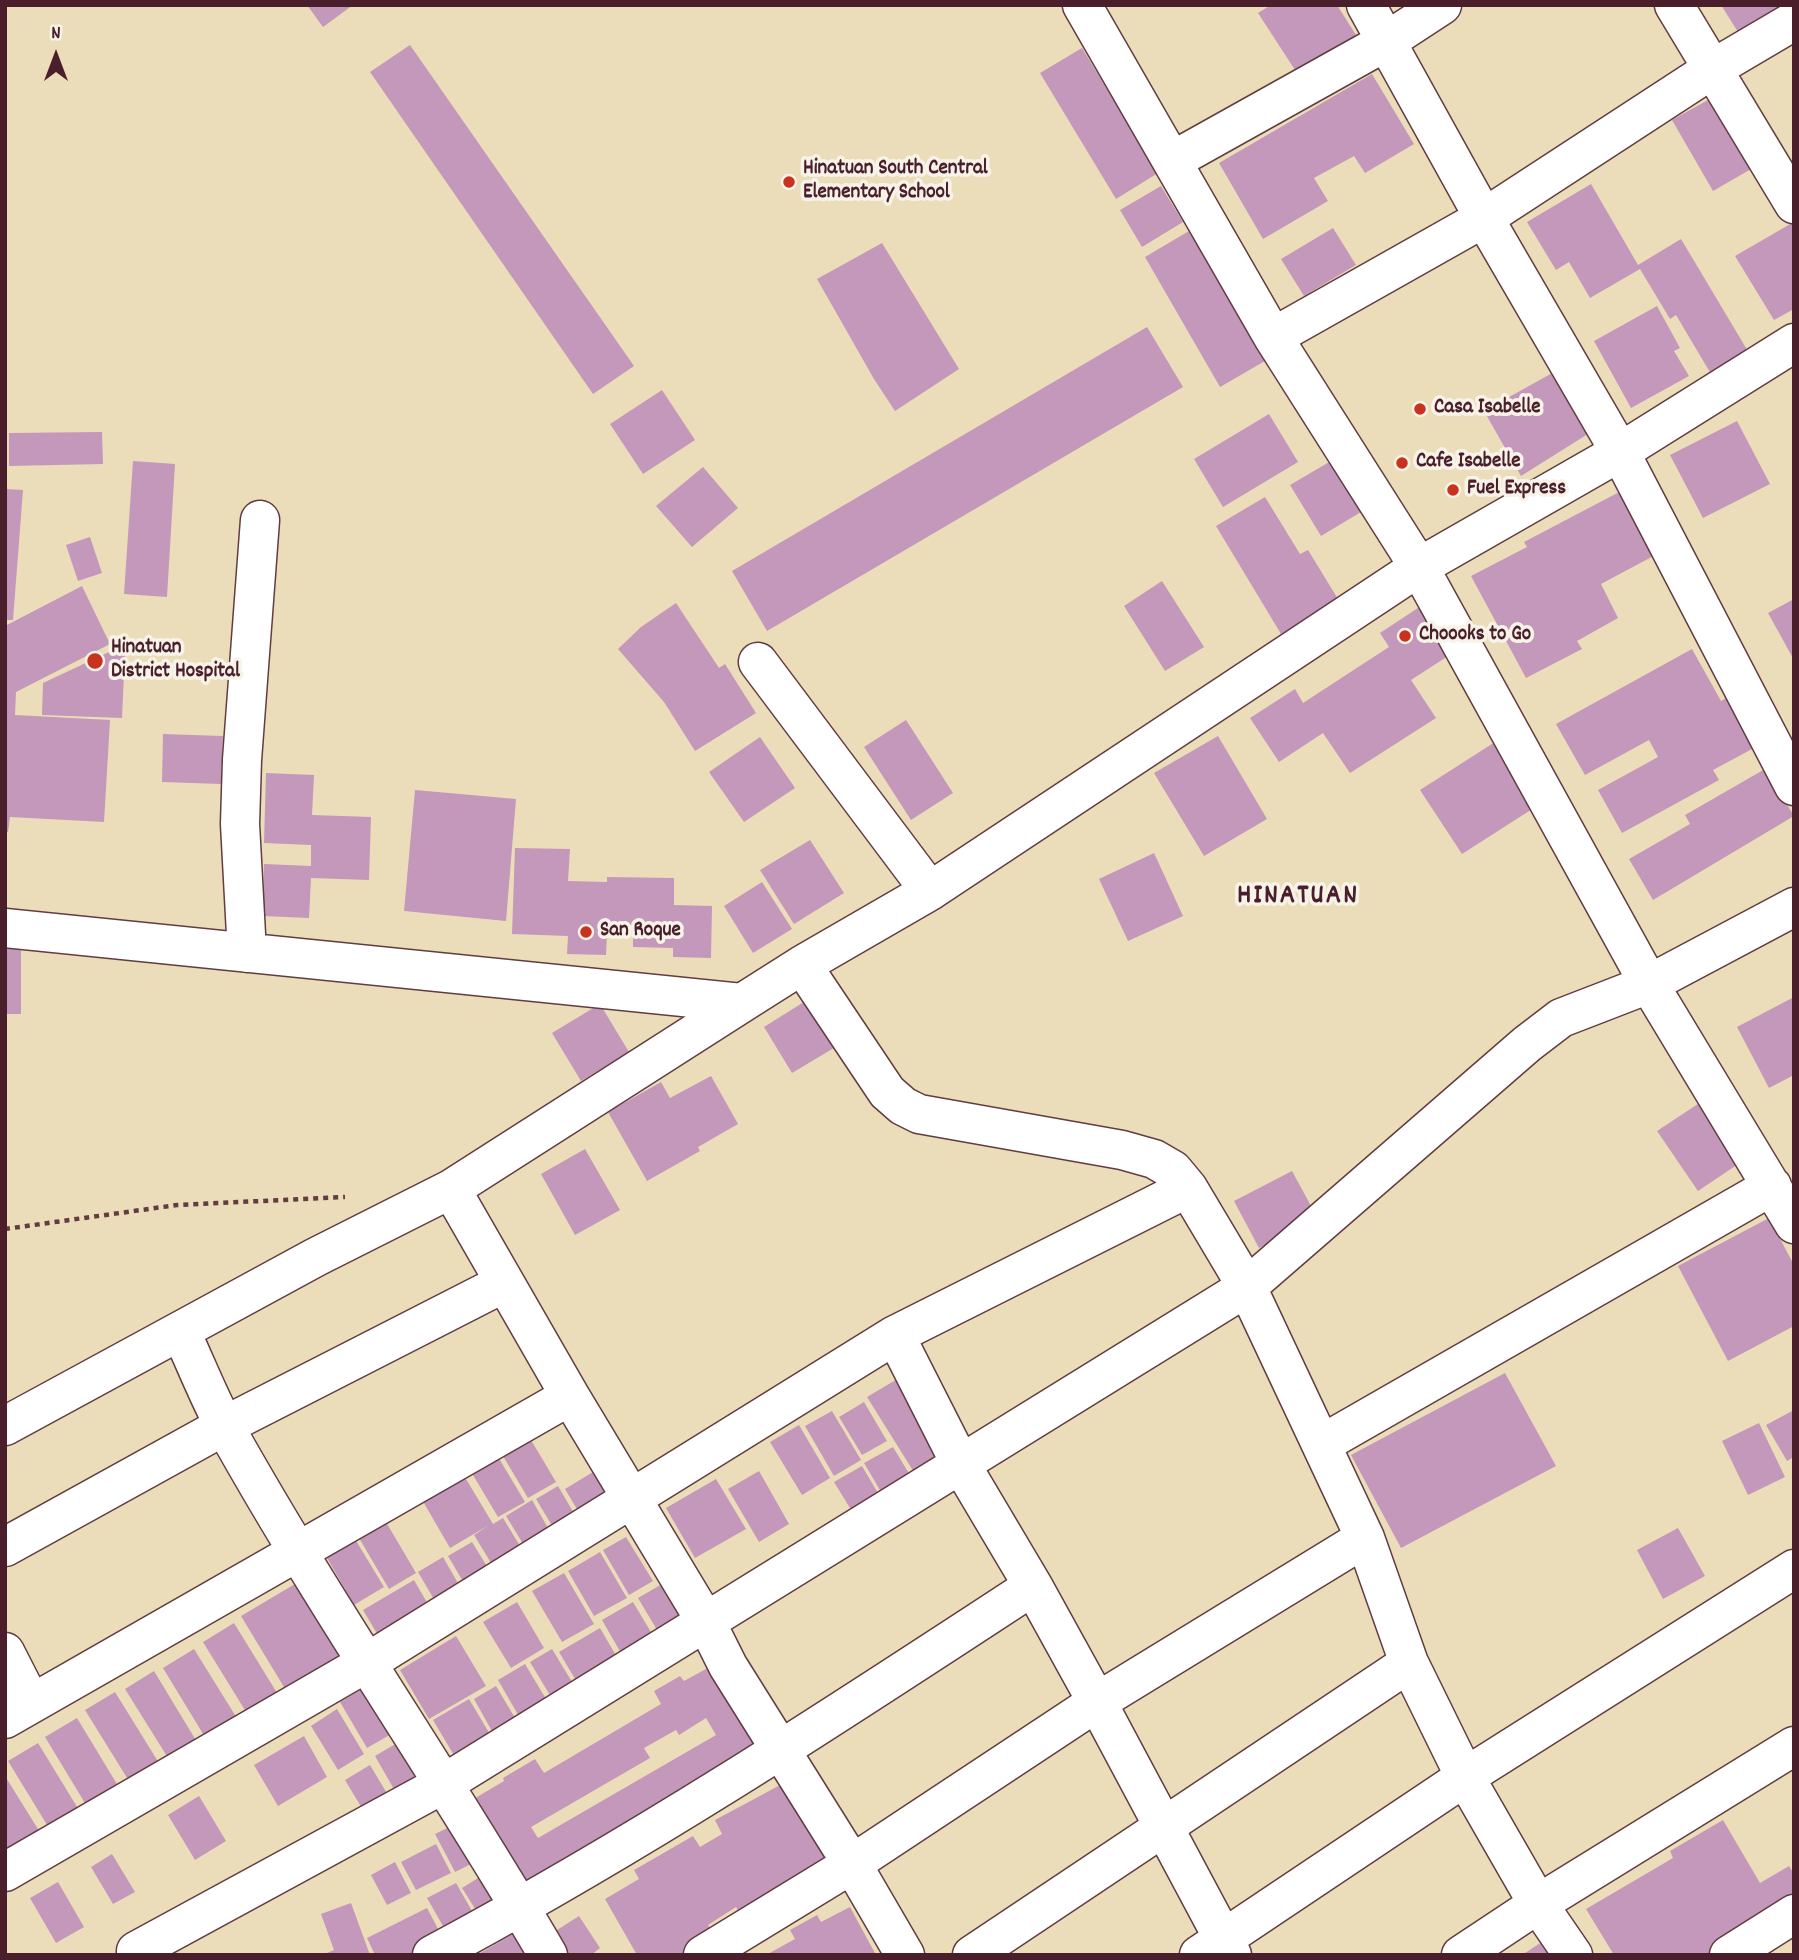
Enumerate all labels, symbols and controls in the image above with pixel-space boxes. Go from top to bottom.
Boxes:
north arrow [21,21,91,91]
text: N [51,21,61,48]
place label: Hinatuan South Central Elementary School [803,157,988,207]
marker: Hinatuan South Central Elementary School [781,174,797,190]
place label: Casa Isabelle [1434,396,1540,422]
marker: Casa Isabelle [1412,401,1428,417]
place label: Cafe Isabelle [1416,450,1520,476]
marker: Cafe Isabelle [1394,455,1410,471]
place label: Fuel Express [1467,477,1566,503]
marker: Fuel Express [1445,482,1461,498]
place label: Choooks to Go [1419,623,1531,649]
marker: Choooks to Go [1397,628,1413,644]
place label: Hinatuan District Hospital [111,636,240,686]
marker: Hinatuan District Hospital [85,651,105,671]
district label: HINATUAN [1238,881,1358,915]
place label: San Roque [600,919,681,945]
marker: San Roque [578,924,594,940]

